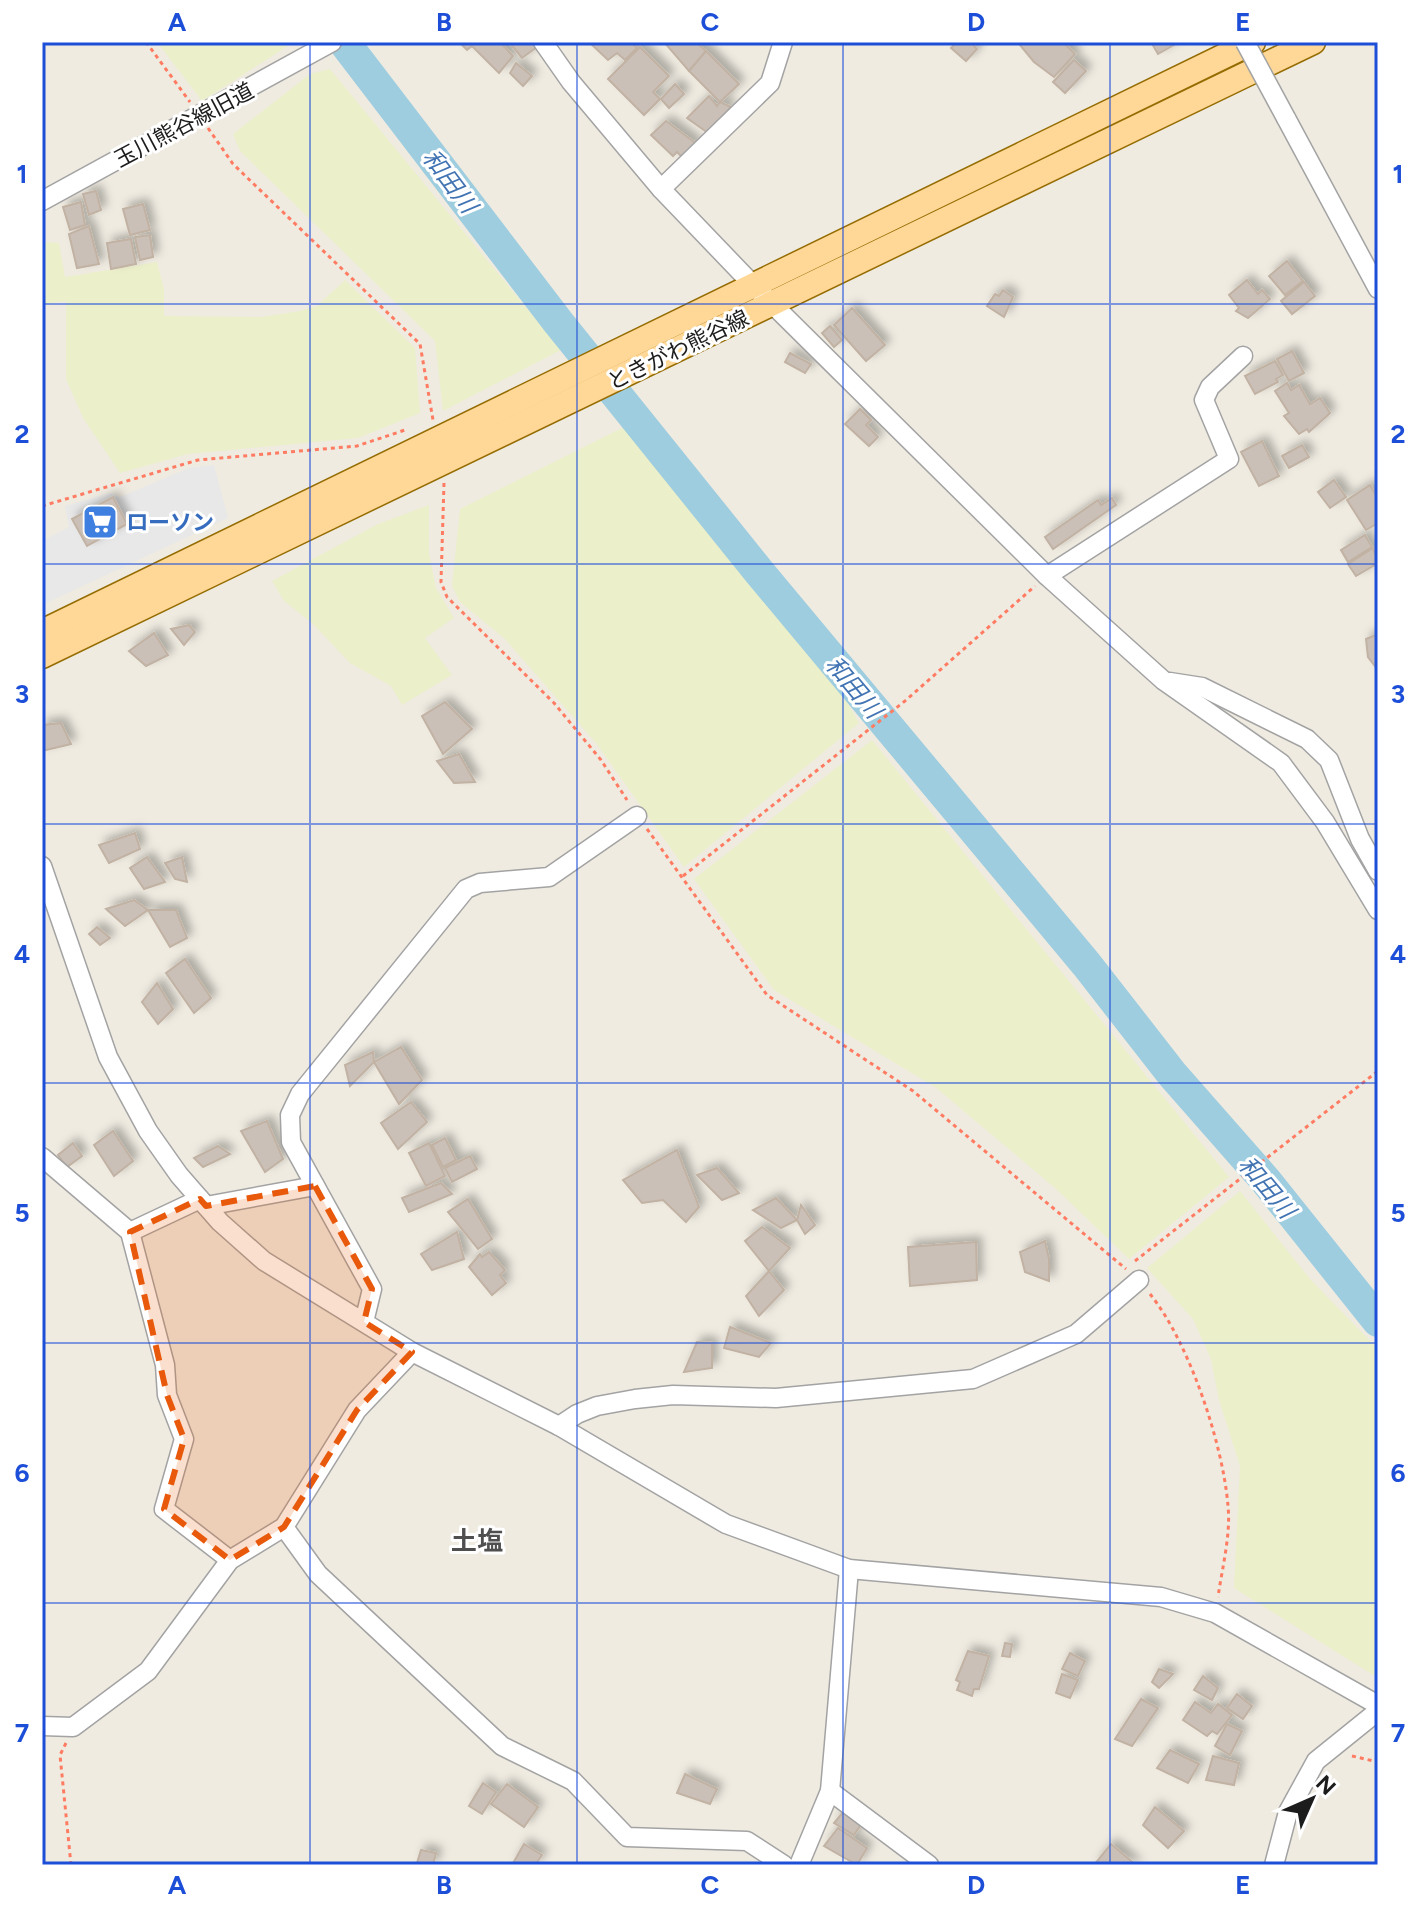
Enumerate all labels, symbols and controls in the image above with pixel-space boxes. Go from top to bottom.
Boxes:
text: A [168,6,187,38]
text: B [436,6,452,38]
text: C [701,6,720,38]
text: D [967,6,985,38]
text: E [1235,6,1251,38]
street label: 玉川熊谷線旧道 [110,77,258,173]
water label: 和田川 [417,144,485,221]
text: 1 [17,158,27,190]
text: 1 [1393,158,1403,190]
street label: ときがわ熊谷線 [603,304,753,396]
text: 2 [14,418,30,450]
text: 2 [1390,418,1406,450]
supermarket icon: ローソン [81,503,119,541]
place label: ローソン [126,509,214,536]
water label: 和田川 [820,650,890,726]
text: 3 [15,678,29,710]
text: 3 [1391,678,1405,710]
text: 4 [14,938,30,970]
text: 4 [1390,938,1406,970]
water label: 和田川 [1233,1150,1303,1226]
text: 5 [14,1197,30,1229]
text: 5 [1390,1197,1406,1229]
text: 6 [14,1457,30,1489]
text: 6 [1390,1457,1406,1489]
district label: 土塩 [451,1525,503,1557]
text: 7 [15,1717,29,1749]
text: 7 [1391,1717,1405,1749]
north arrow [1272,1759,1352,1839]
text: N [1310,1770,1341,1801]
text: A [168,1869,187,1901]
text: B [436,1869,452,1901]
text: C [701,1869,720,1901]
text: D [967,1869,985,1901]
text: E [1235,1869,1251,1901]

